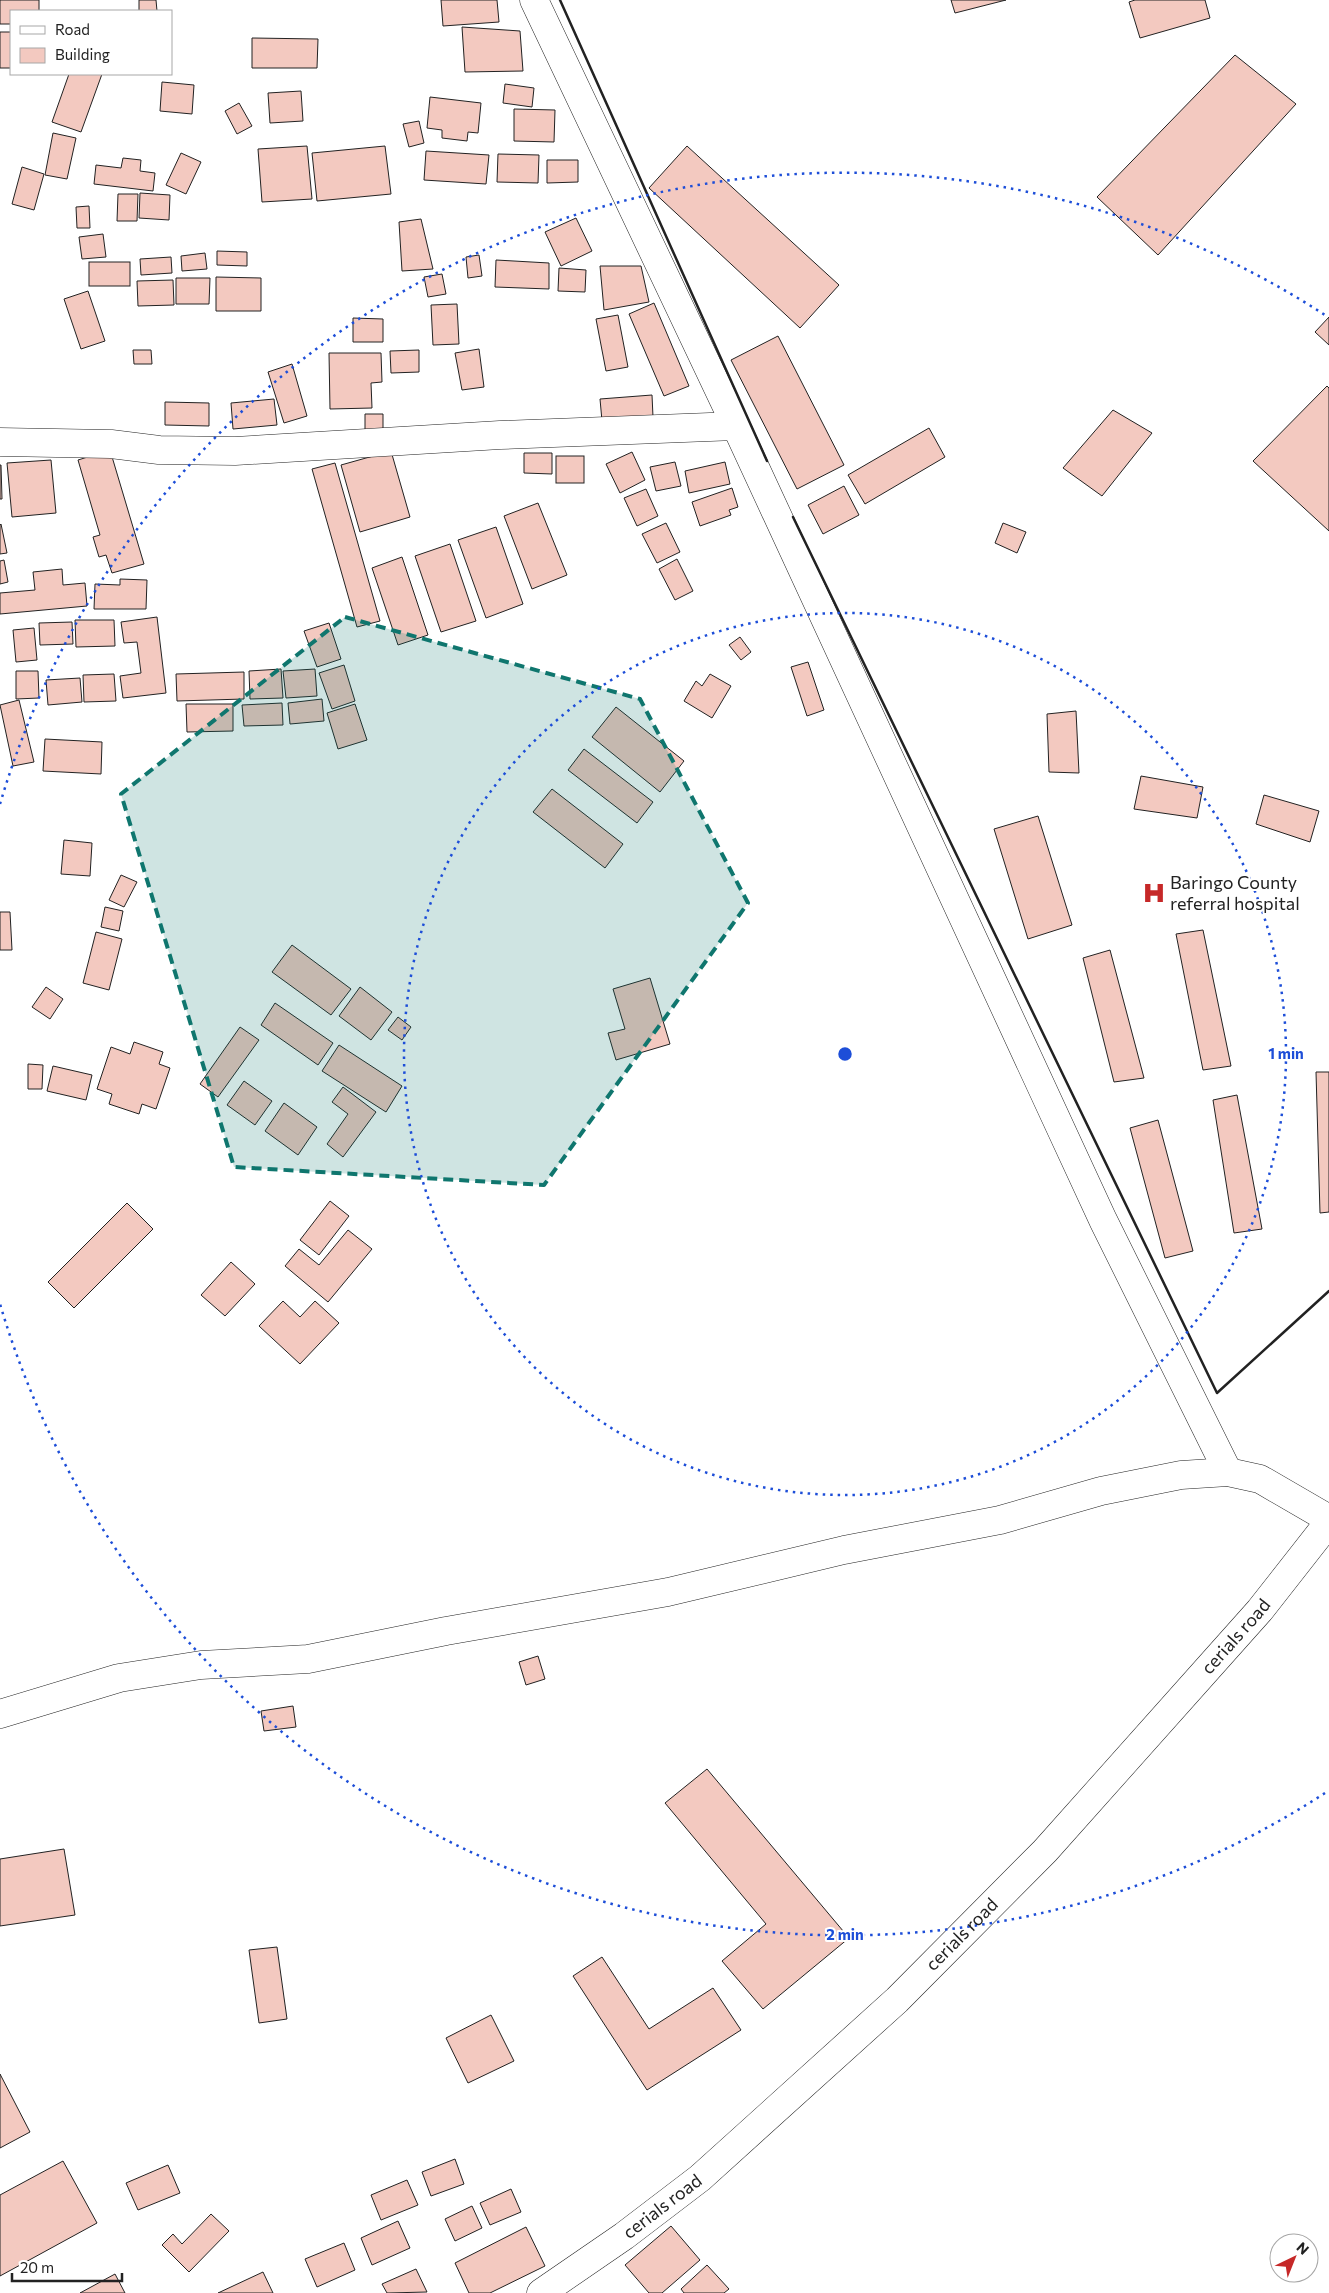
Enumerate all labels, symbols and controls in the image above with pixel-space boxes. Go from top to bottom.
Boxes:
legend [10,10,172,75]
text: Road [55,20,90,38]
text: Building [55,45,110,63]
place label: Baringo County referral hospital [1170,871,1300,914]
hospital icon: Baringo County referral hospital [1141,880,1167,906]
text: 1 min [1268,1044,1304,1062]
centre of rings [836,1045,854,1063]
street label: cerials road [1196,1594,1275,1678]
street label: cerials road [921,1893,1002,1975]
text: 2 min [826,1925,864,1943]
street label: cerials road [618,2169,706,2243]
north arrow [1269,2233,1319,2283]
text: N [1294,2238,1313,2258]
scale bar [12,2250,122,2282]
text: 20 m [20,2258,54,2276]

